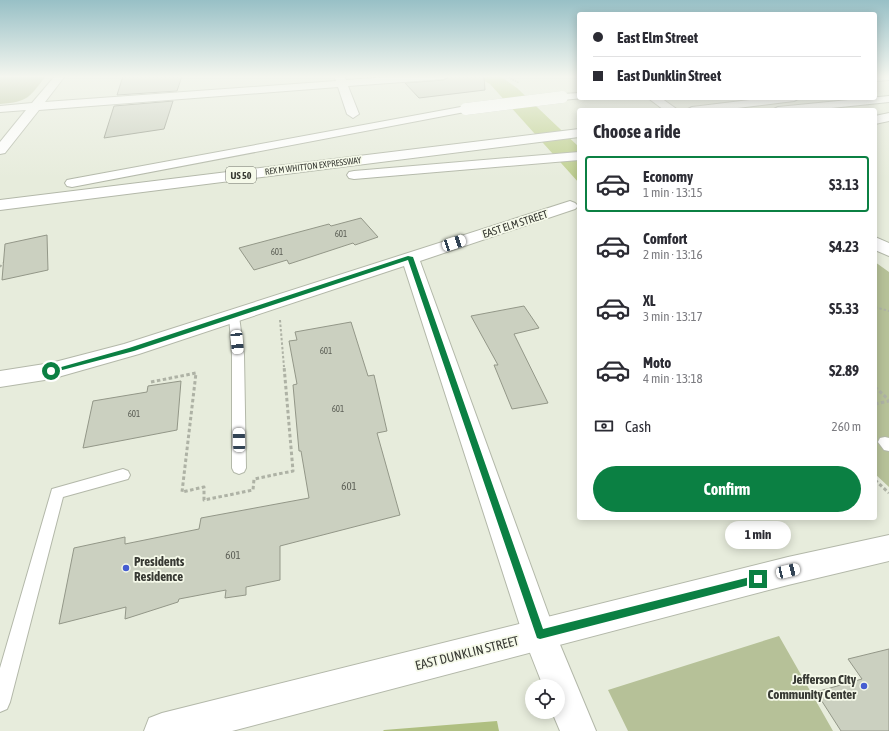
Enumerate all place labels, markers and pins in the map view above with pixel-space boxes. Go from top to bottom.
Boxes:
place label: Presidents Residence [134,554,185,584]
marker: Presidents Residence [121,563,131,573]
place label: Jefferson City Community Center [767,672,857,702]
marker: Jefferson City Community Center [859,681,869,691]

